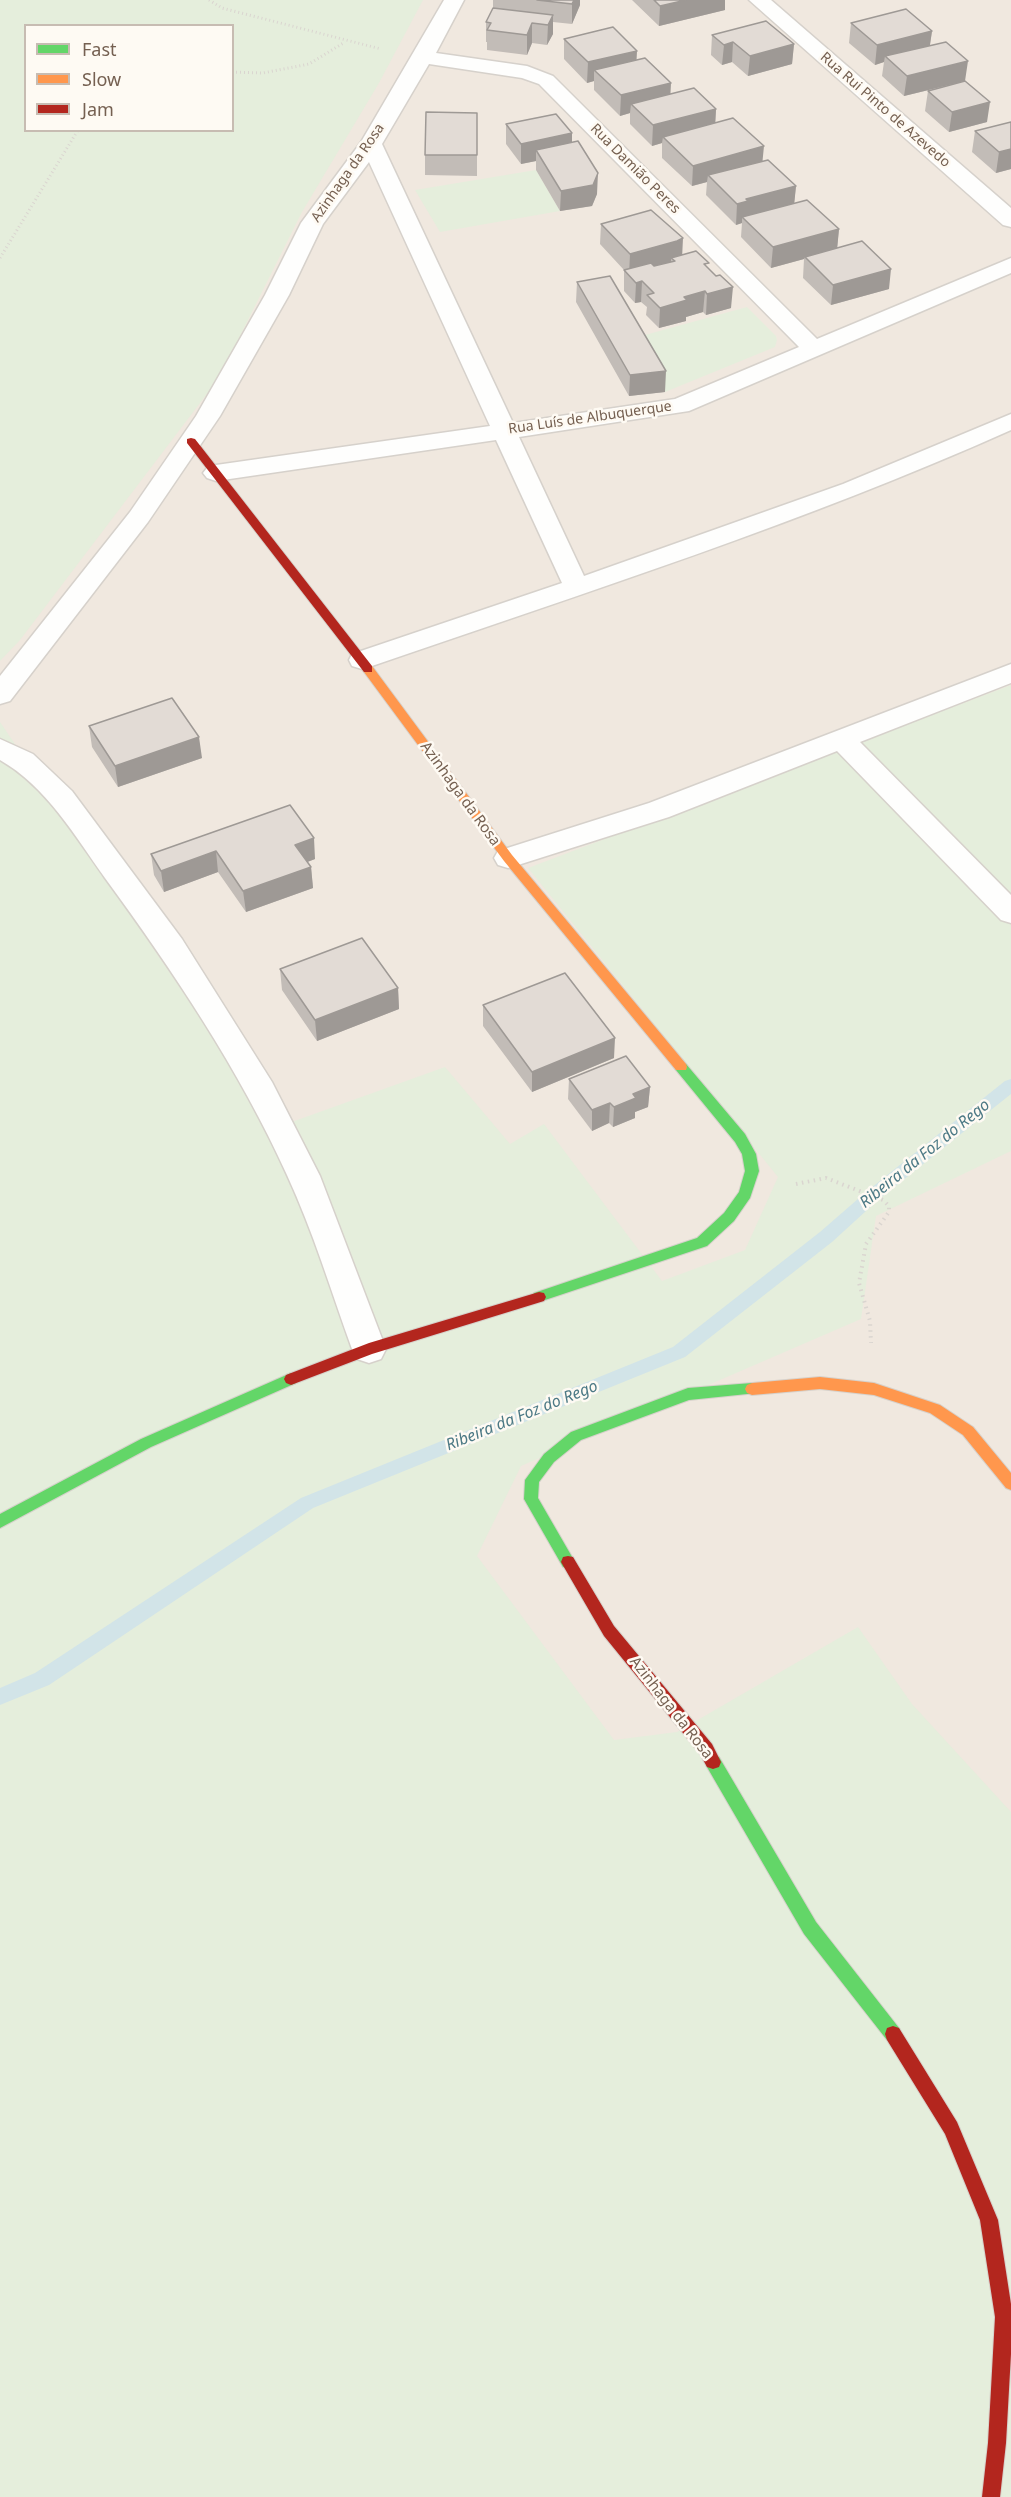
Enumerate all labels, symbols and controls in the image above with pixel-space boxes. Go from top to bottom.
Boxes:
legend [24,24,234,132]
text: Fast [82,37,117,61]
street label: Rua Rui Pinto de Azevedo [817,49,953,171]
text: Slow [82,67,121,91]
text: Jam [82,97,114,121]
street label: Azinhaga da Rosa [308,121,388,225]
street label: Rua Damião Peres [587,121,683,217]
street label: Rua Luís de Albuquerque [507,398,673,438]
street label: Azinhaga da Rosa [416,738,504,850]
water label: Ribeira da Foz do Rego [856,1096,994,1212]
water label: Ribeira da Foz do Rego [443,1377,601,1455]
street label: Azinhaga da Rosa [626,1653,716,1763]

